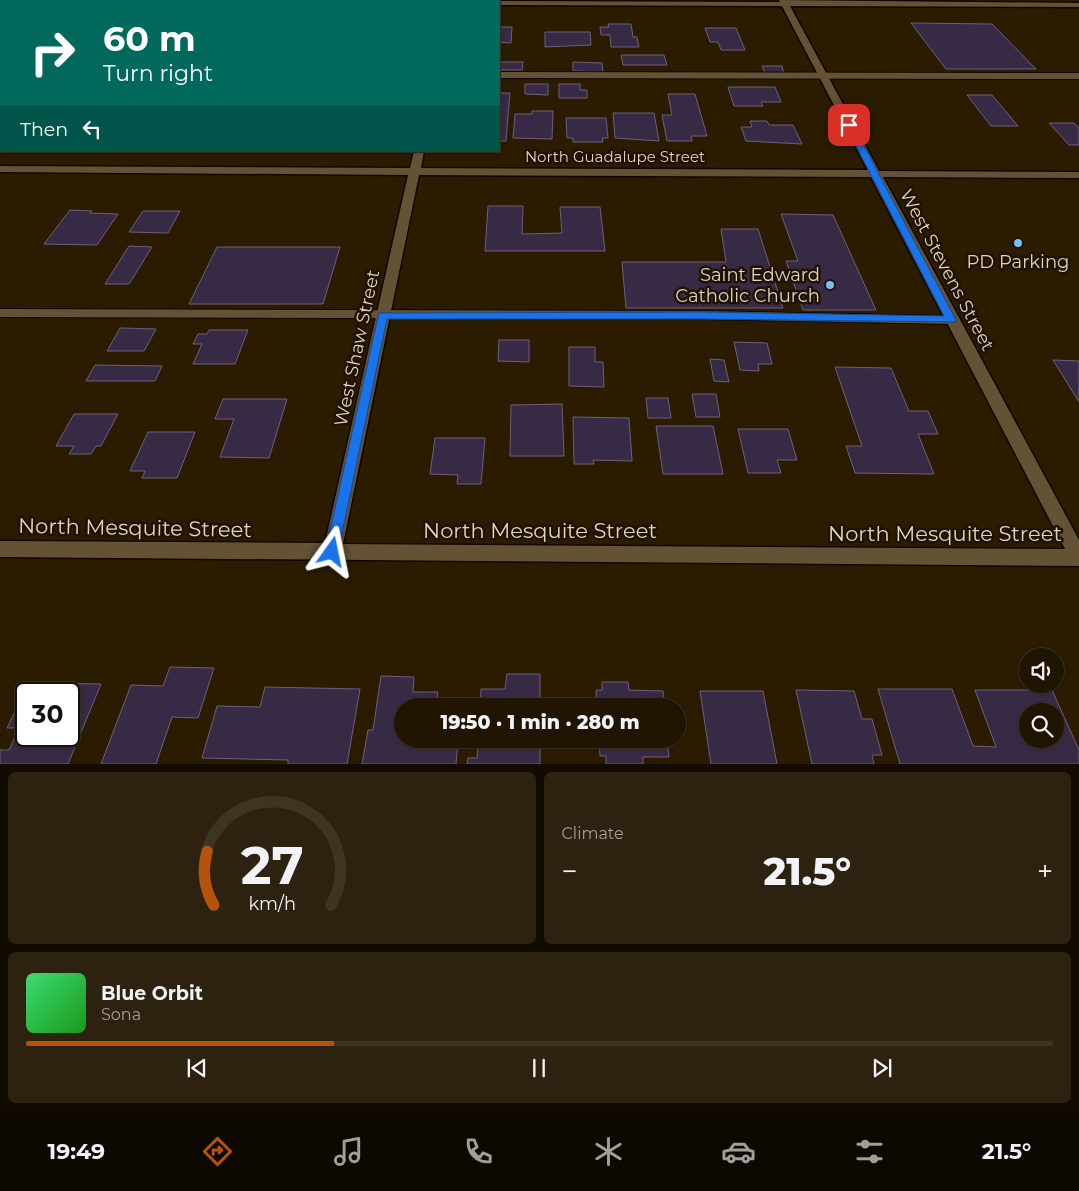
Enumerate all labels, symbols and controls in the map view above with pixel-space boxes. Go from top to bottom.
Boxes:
text: 60 m [103,17,196,60]
icon: right [20,20,85,85]
text: Turn right [103,60,213,87]
pin [828,104,870,146]
icon: arrive [835,111,863,139]
icon: left [78,115,106,143]
text: Then [20,118,68,141]
street label: North Guadalupe Street [525,147,705,166]
street label: West Stevens Street [895,185,999,355]
marker: PD Parking [1012,237,1024,249]
place label: PD Parking [967,251,1069,273]
place label: Saint Edward Catholic Church [675,264,820,307]
street label: West Shaw Street [330,268,384,428]
marker: Saint Edward Catholic Church [824,279,836,291]
street label: North Mesquite Street [18,513,252,542]
street label: North Mesquite Street [423,518,657,543]
street label: North Mesquite Street [828,521,1062,546]
position arrow [305,525,357,577]
map controls [1019,648,1064,748]
button: sound [1019,648,1064,693]
speed limit sign: 30 [15,682,80,747]
button: search [1019,703,1064,748]
text: 19:50 · 1 min · 280 m [440,711,640,734]
text: Climate [562,824,624,843]
text: 27 [240,834,303,897]
text: 21.5° [763,848,851,895]
text: − [562,854,578,888]
text: + [1037,854,1053,888]
text: km/h [248,893,296,914]
text: Blue Orbit [101,982,203,1005]
text: Sona [101,1005,141,1024]
icon: previous [183,1054,211,1082]
icon: pause [525,1054,553,1082]
icon: next [868,1054,896,1082]
icon: directions [200,1134,235,1169]
icon: music [331,1134,366,1169]
icon: phone [461,1134,496,1169]
icon: climate [591,1134,626,1169]
icon: car [721,1134,756,1169]
icon: filters [852,1134,887,1169]
text: 19:49 [48,1138,105,1165]
text: 21.5° [982,1138,1031,1165]

